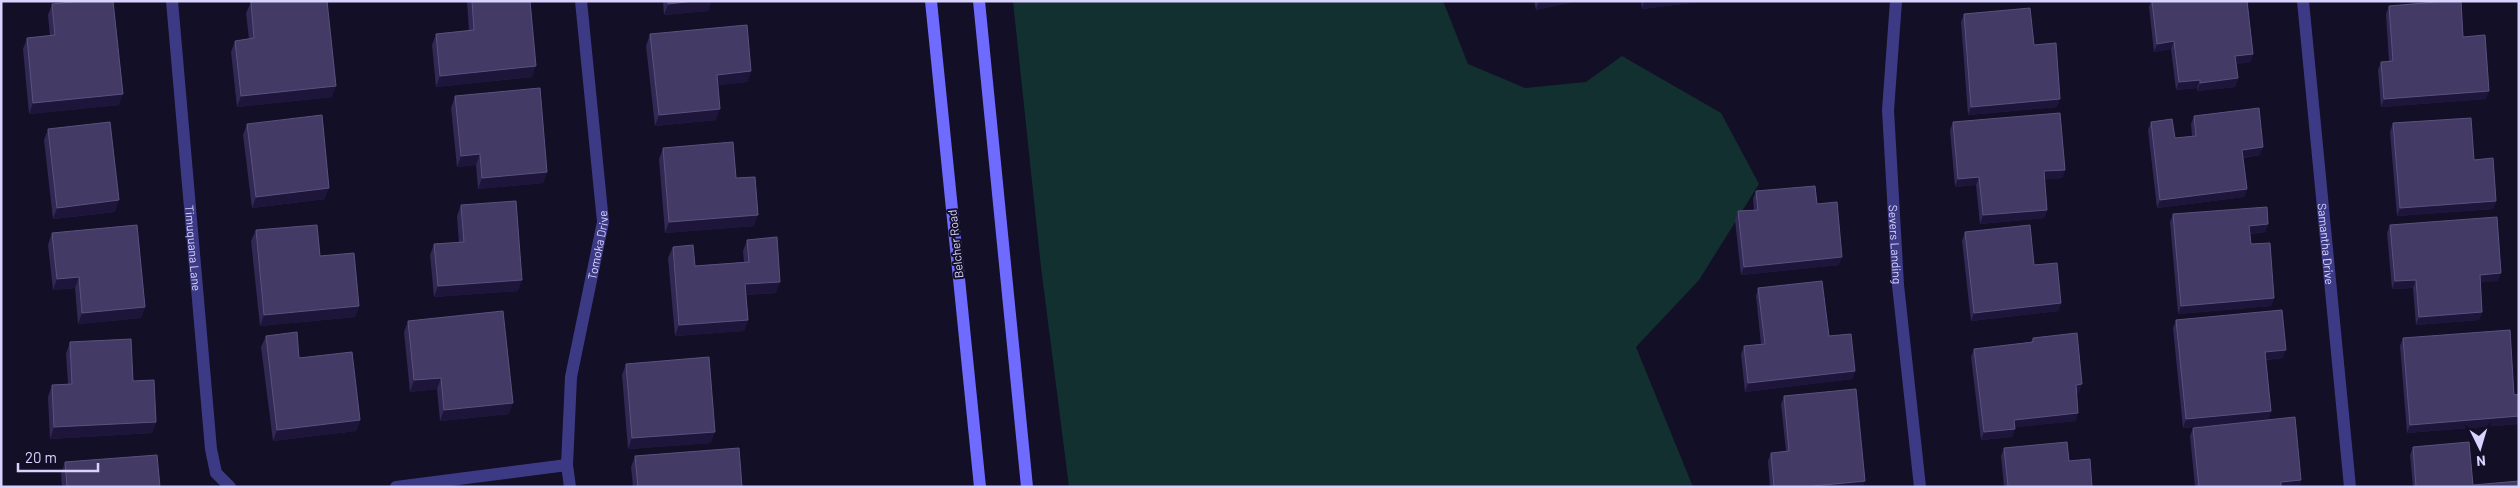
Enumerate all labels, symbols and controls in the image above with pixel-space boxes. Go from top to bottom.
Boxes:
street label: Samantha Drive [2316,202,2337,285]
street label: Severs Landing [1886,204,1905,285]
street label: Timuquana Lane [183,205,204,292]
street label: Belcher Road [944,209,966,279]
street label: Tomoka Drive [584,210,610,281]
north arrow [2455,423,2505,473]
scale bar [18,440,98,472]
text: 20 m [25,448,57,466]
text: N [2476,453,2487,470]

